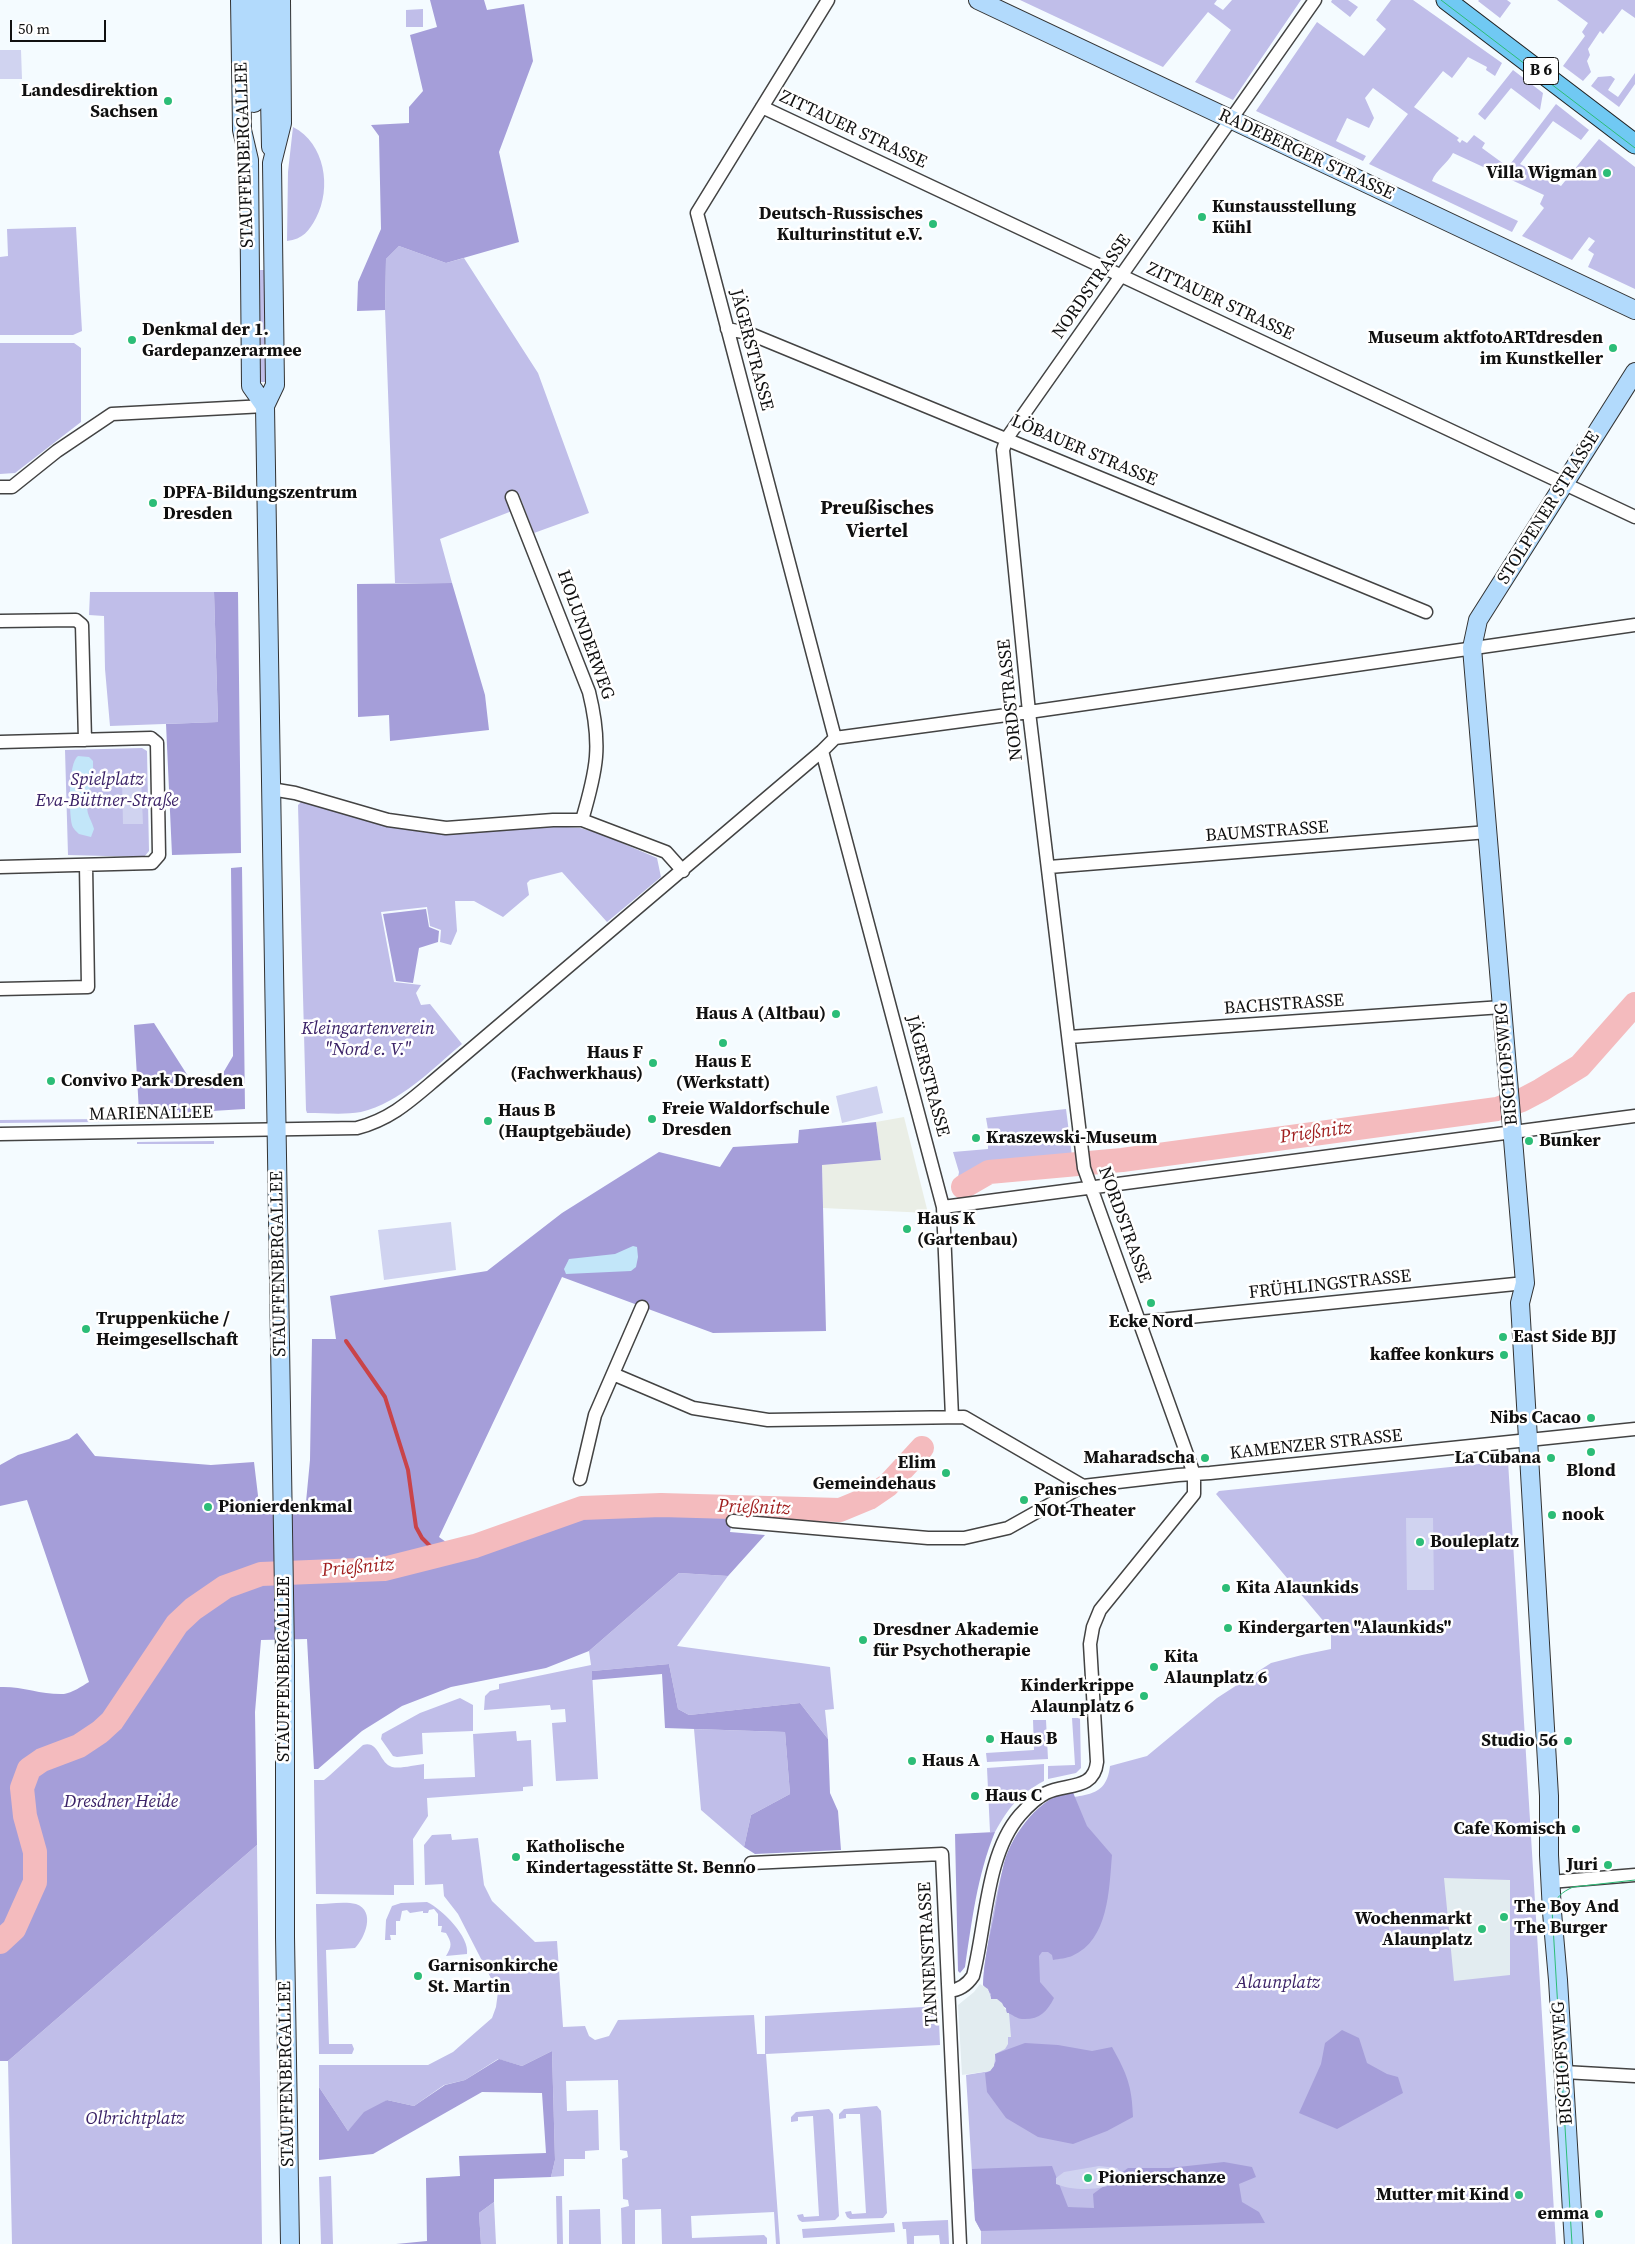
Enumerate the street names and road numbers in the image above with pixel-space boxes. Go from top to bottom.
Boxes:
road number: B 6 [1524,58,1558,84]
street label: STAUFFENBERGALLEE [231,62,259,248]
street label: ZITTAUER STRASSE [776,86,930,174]
street label: RADEBERGER STRASSE [1215,105,1397,205]
street label: NORDSTRASSE [1048,231,1136,343]
street label: ZITTAUER STRASSE [1143,258,1297,346]
street label: JÄGERSTRASSE [724,287,778,413]
street label: LÖBAUER STRASSE [1008,411,1160,491]
street label: STOLPENER STRASSE [1493,428,1605,588]
street label: HOLUNDERWEG [552,567,618,703]
street label: NORDSTRASSE [994,638,1028,762]
street label: BAUMSTRASSE [1205,817,1329,847]
street label: BACHSTRASSE [1223,990,1345,1020]
street label: BISCHOFSWEG [1491,1001,1523,1127]
street label: JÄGERSTRASSE [900,1013,954,1139]
street label: MARIENALLEE [89,1102,213,1126]
street label: NORDSTRASSE [1093,1164,1155,1286]
street label: STAUFFENBERGALLEE [267,1171,291,1357]
street label: FRÜHLINGSTRASSE [1248,1266,1412,1304]
street label: KAMENZER STRASSE [1229,1425,1403,1465]
street label: STAUFFENBERGALLEE [273,1576,295,1762]
street label: TANNENSTRASSE [914,1881,944,2027]
street label: STAUFFENBERGALLEE [275,1981,299,2167]
street label: BISCHOFSWEG [1548,2001,1578,2125]

